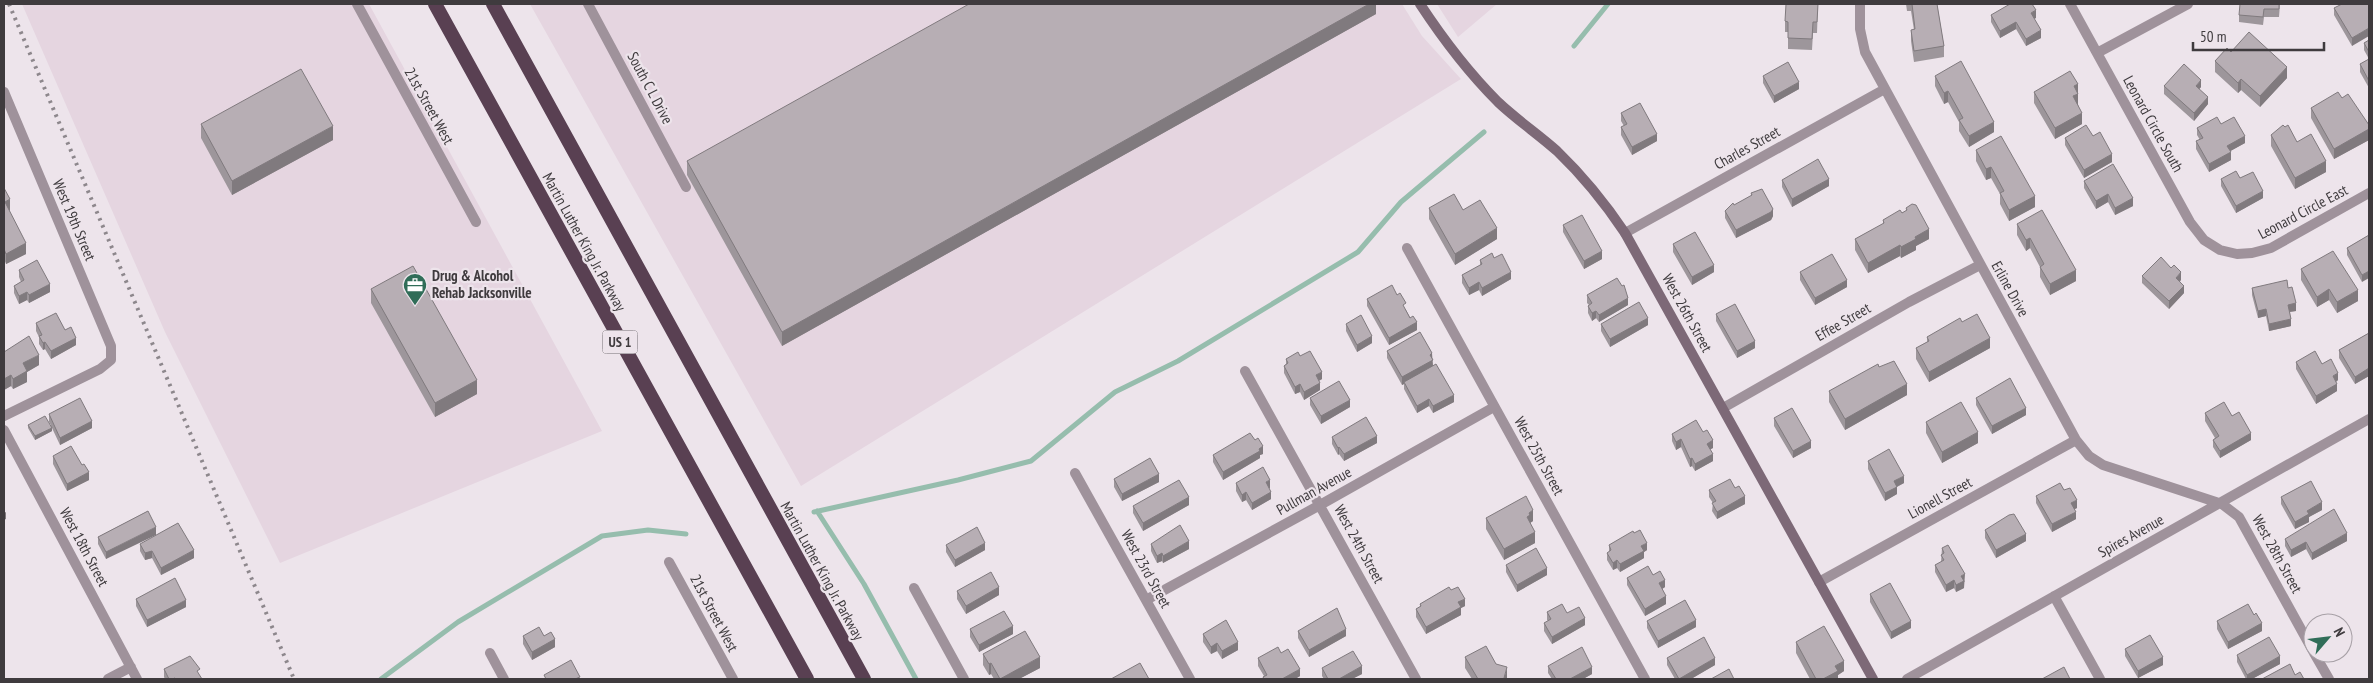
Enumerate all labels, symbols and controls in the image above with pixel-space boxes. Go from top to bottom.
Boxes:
scale bar [2193,20,2324,52]
text: 50 m [2200,27,2226,46]
street label: South C L Drive [624,48,677,127]
street label: 21st Street West [401,64,458,147]
street label: Leonard Circle South [2119,72,2188,175]
street label: Charles Street [1710,122,1783,173]
street label: Martin Luther King Jr. Parkway [538,169,631,315]
street label: West 19th Street [49,176,100,263]
street label: Leonard Circle East [2255,180,2351,243]
street label: Erline Drive [1987,258,2033,320]
place label: Drug & Alcohol Rehab Jacksonville [432,266,532,302]
street label: West 26th Street [1658,270,1717,355]
office icon: Drug & Alcohol Rehab Jacksonville [402,272,428,306]
street label: Effee Street [1812,298,1874,345]
road number: US 1 [602,331,638,354]
street label: West 25th Street [1510,413,1569,498]
street label: Pullman Avenue [1273,462,1355,519]
street label: Lionell Street [1905,472,1975,523]
street label: Martin Luther King Jr. Parkway [776,498,869,644]
street label: West 24th Street [1330,501,1389,586]
street label: West 18th Street [56,504,113,589]
street label: Spires Avenue [2095,510,2167,561]
street label: West 28th Street [2248,511,2307,596]
street label: West 23rd Street [1117,526,1176,611]
street label: 21st Street West [686,571,743,655]
north arrow [2303,613,2353,663]
text: N [2330,624,2349,639]

